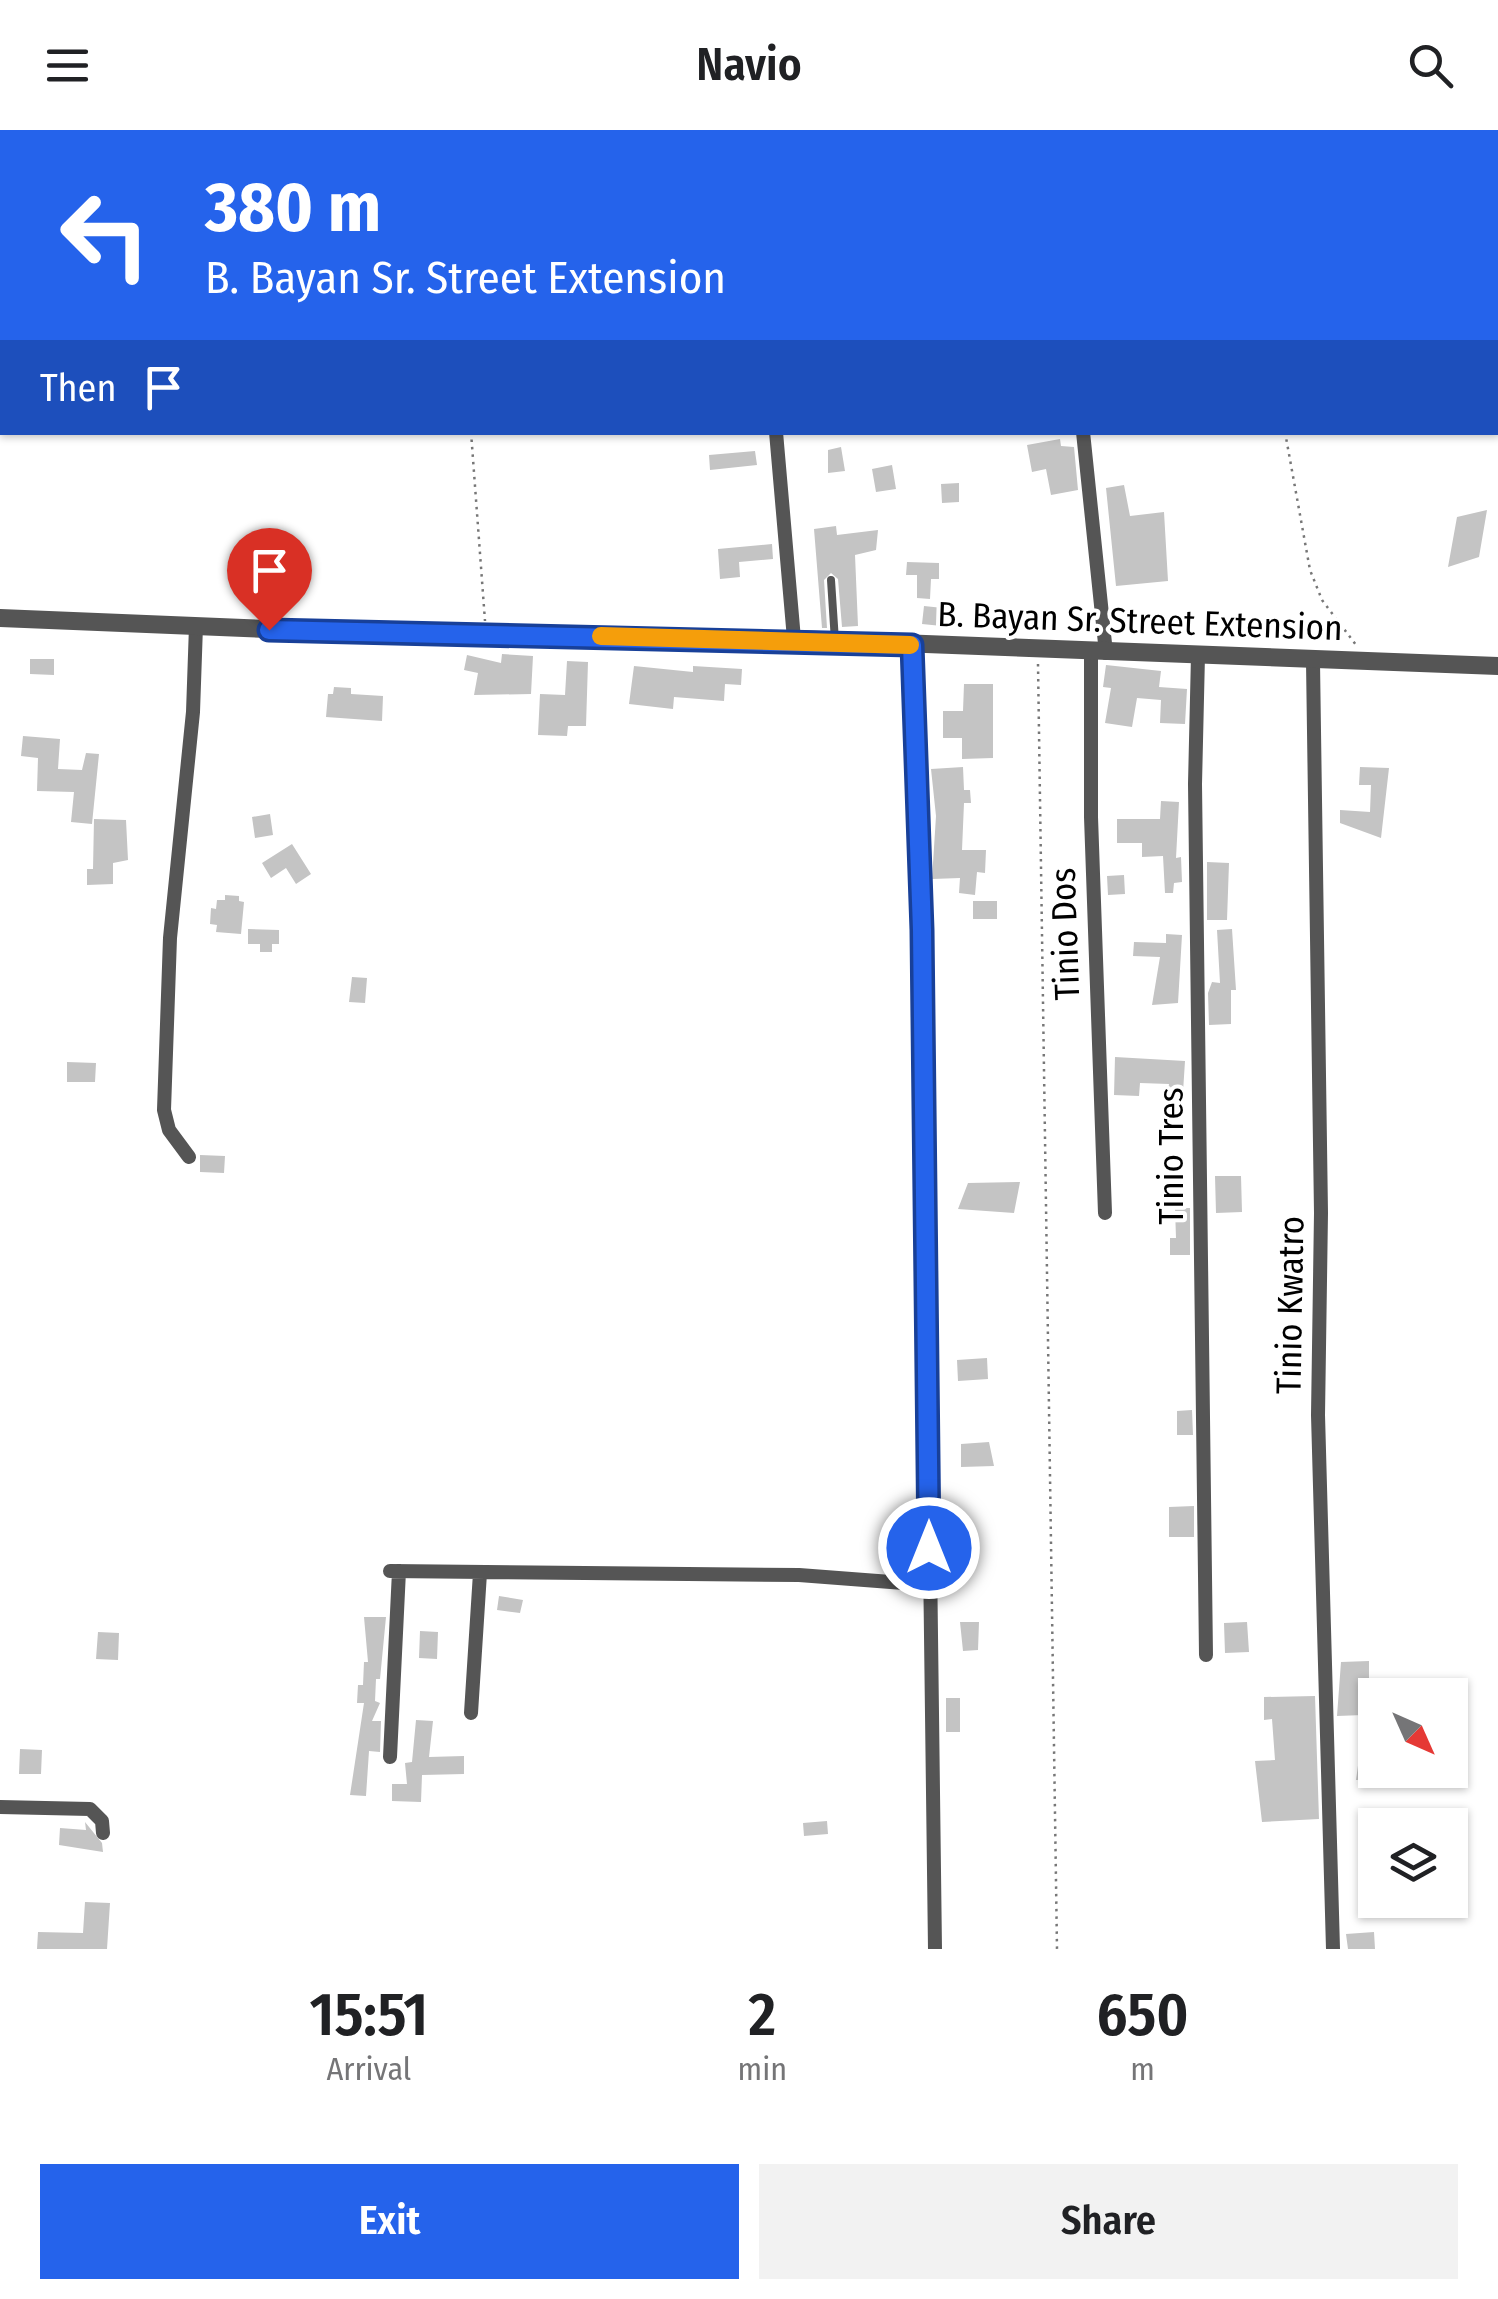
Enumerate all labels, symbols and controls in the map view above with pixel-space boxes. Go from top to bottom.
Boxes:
icon: menu [40,38,95,93]
text: Navio [696,38,802,92]
icon: search [1403,38,1458,93]
text: 380 m [205,166,381,250]
icon: left [40,170,170,300]
text: B. Bayan Sr. Street Extension [205,251,726,305]
icon: arrive [136,360,191,415]
text: Then [40,365,116,411]
pin [227,528,312,631]
icon: arrive [242,543,297,598]
street label: B. Bayan Sr. Street Extension [937,593,1343,649]
street label: Tinio Dos [1042,867,1088,1001]
street label: Tinio Tres [1150,1087,1192,1225]
street label: Tinio Kwatro [1267,1216,1313,1394]
position arrow [877,1496,981,1600]
north arrow [1358,1678,1468,1788]
map controls [1358,1678,1468,1918]
button: layers [1358,1808,1468,1918]
text: 15:51 [309,1979,428,2051]
text: 2 [749,1979,776,2051]
text: 650 [1097,1979,1189,2051]
text: Arrival [326,2050,411,2088]
text: min [738,2050,787,2088]
text: m [1130,2050,1155,2088]
button: Exit [40,2164,739,2279]
button: Share [759,2164,1458,2279]

